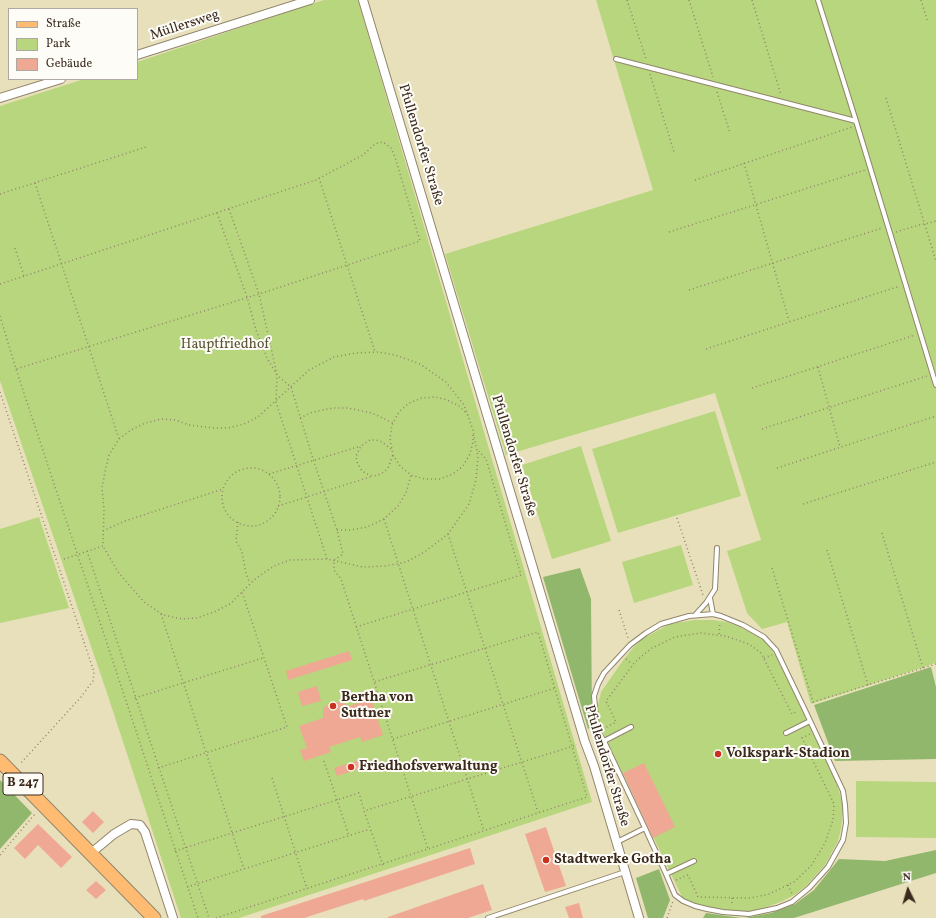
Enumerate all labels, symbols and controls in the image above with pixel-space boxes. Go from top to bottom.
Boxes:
street label: Müllersweg [148,7,222,45]
legend [8,8,138,80]
text: Straße [46,16,81,32]
text: Park [46,36,71,52]
text: Gebäude [46,56,92,72]
street label: Pfullendorfer Straße [394,82,446,208]
park label: Hauptfriedhof [181,337,269,353]
street label: Pfullendorfer Straße [487,393,539,519]
place label: Bertha von Suttner [341,690,414,722]
marker: Bertha von Suttner [328,701,338,711]
street label: Pfullendorfer Straße [580,703,632,829]
place label: Volkspark-Stadion [726,746,850,762]
marker: Volkspark-Stadion [713,749,723,759]
place label: Friedhofsverwaltung [359,759,498,775]
marker: Friedhofsverwaltung [346,762,356,772]
road number: B 247 [3,773,43,795]
place label: Stadtwerke Gotha [554,852,671,868]
marker: Stadtwerke Gotha [541,855,551,865]
north arrow [888,870,928,910]
text: N [902,870,912,885]

